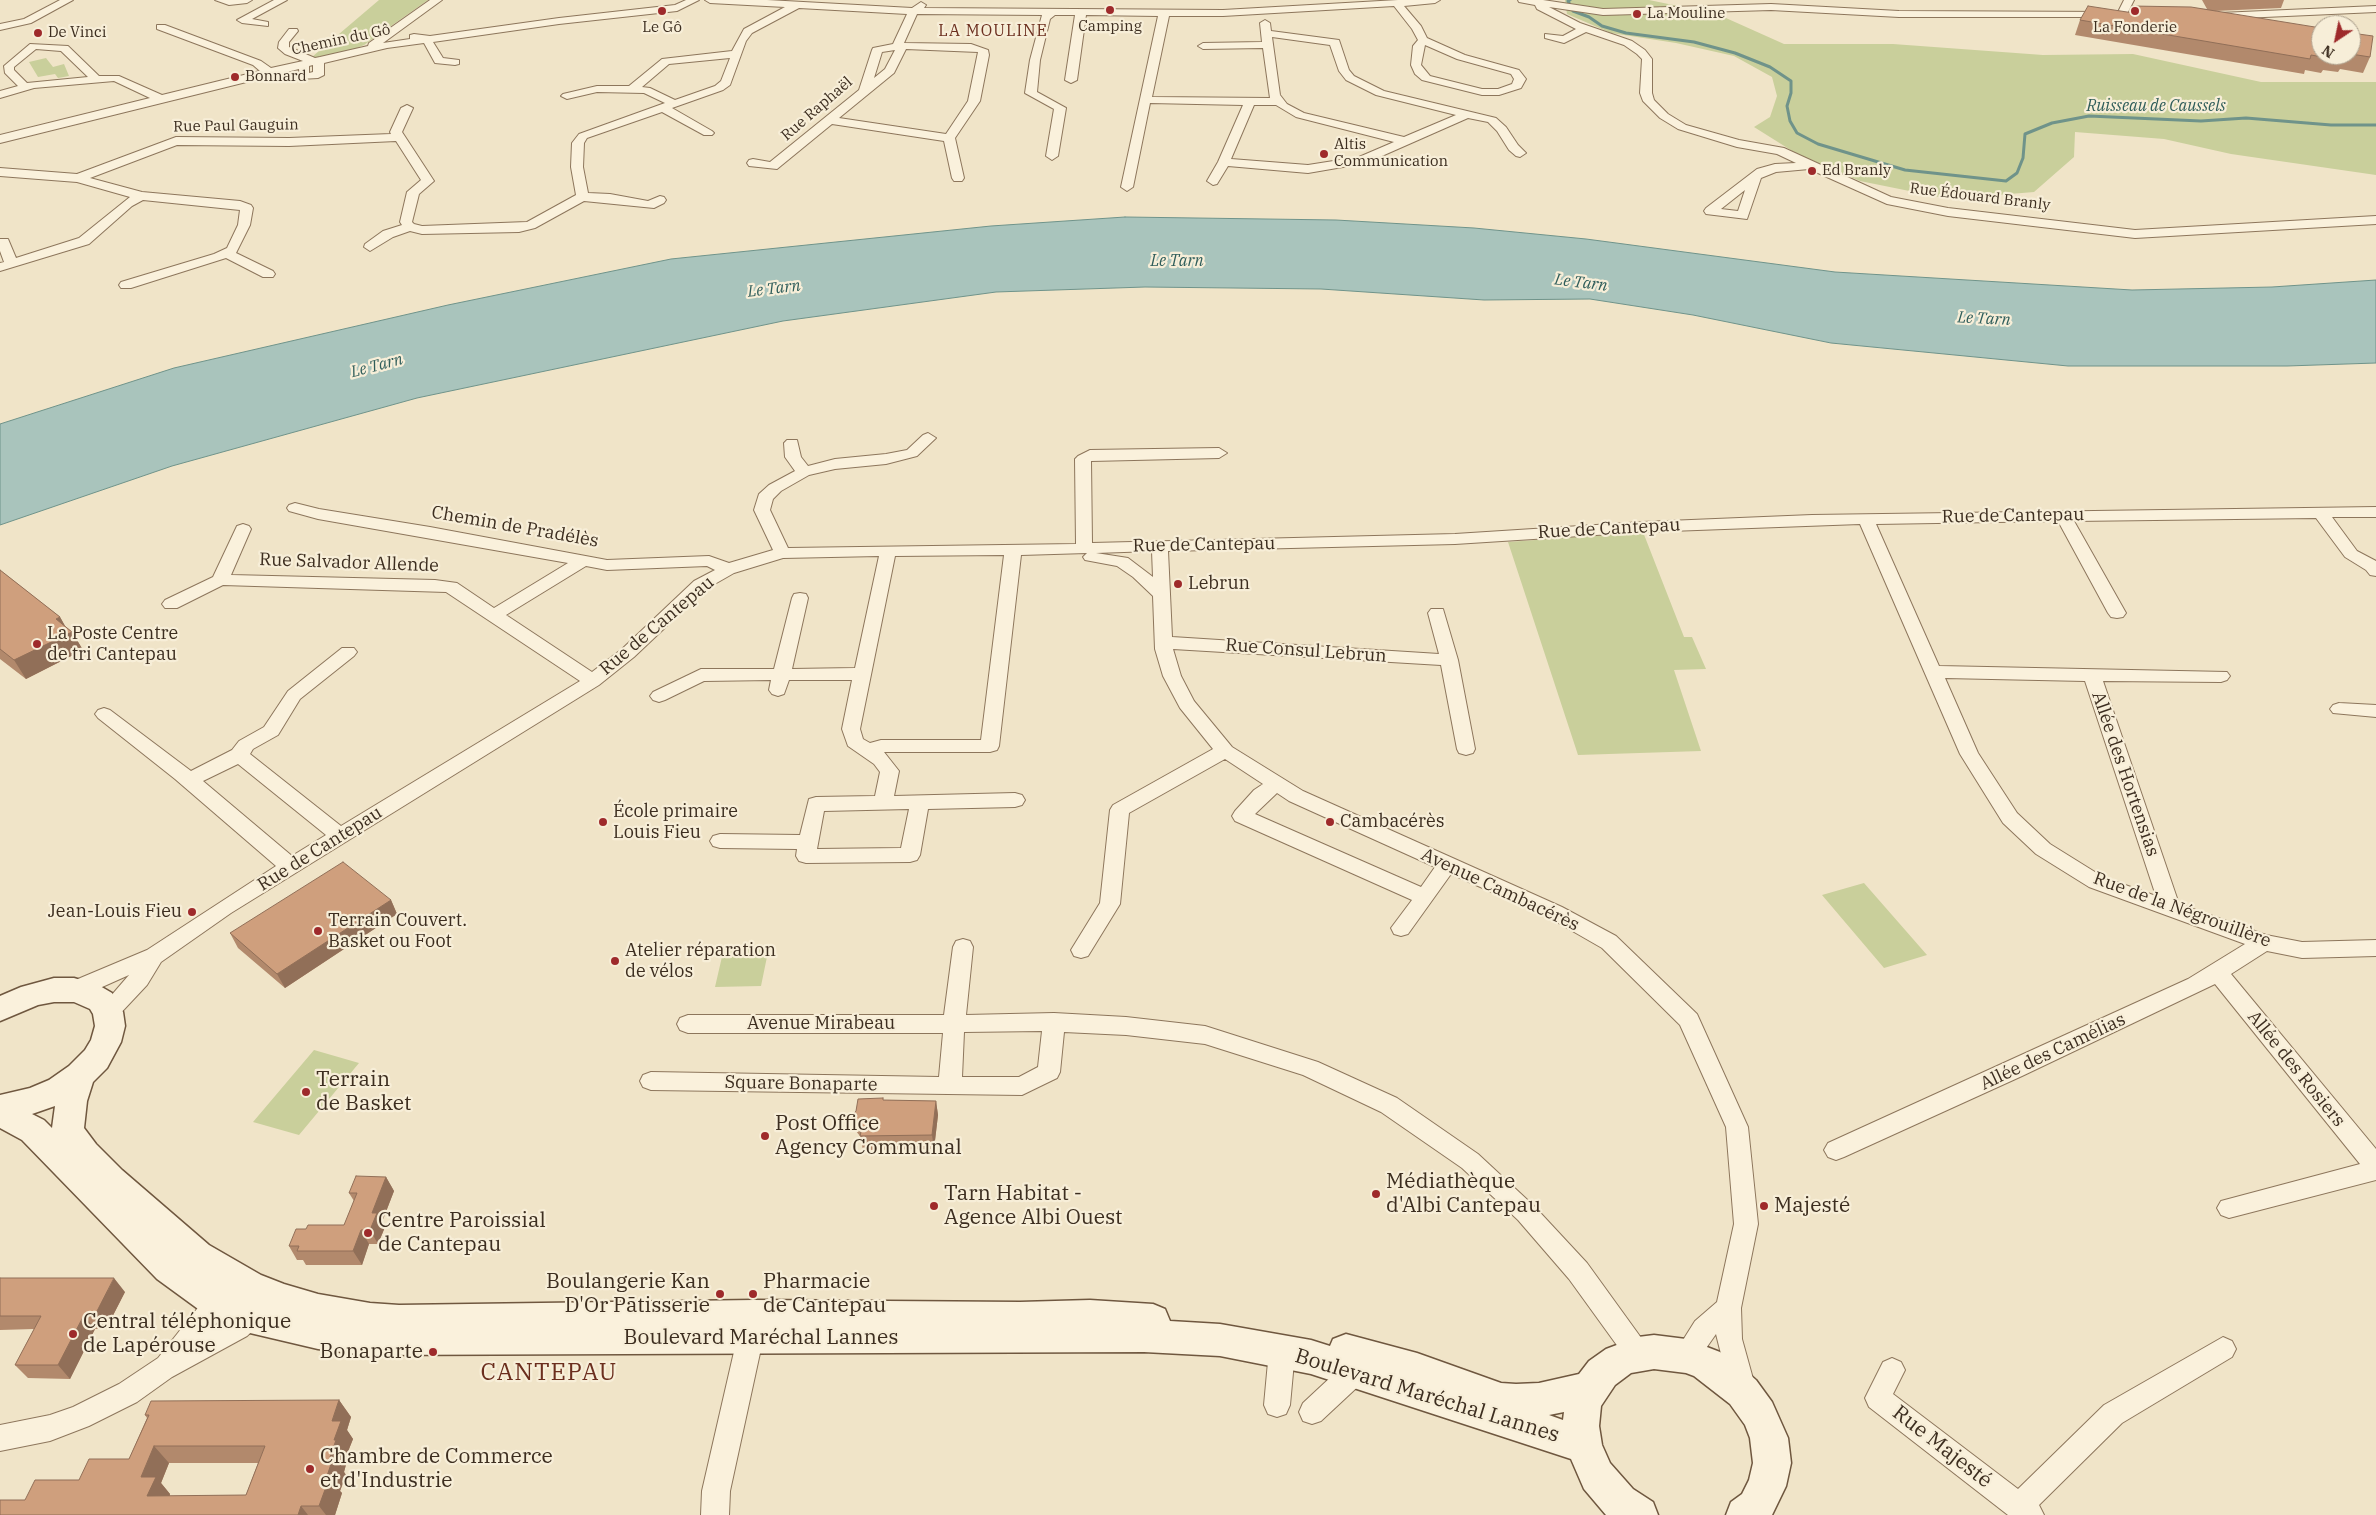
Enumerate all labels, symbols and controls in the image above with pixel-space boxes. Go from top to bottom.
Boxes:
marker: Camping [1104,4,1116,16]
marker: Le Gô [656,5,668,17]
place label: La Mouline [1647,5,1725,23]
marker: La Fonderie [2129,5,2141,17]
marker: La Mouline [1631,8,1643,20]
north arrow [2311,15,2361,65]
place label: Camping [1078,18,1142,36]
place label: Le Gô [642,19,682,37]
place label: La Fonderie [2093,19,2177,37]
street label: Chemin du Gô [290,21,392,59]
district label: LA MOULINE [937,21,1049,41]
place label: De Vinci [48,24,107,42]
marker: De Vinci [32,27,44,39]
text: N [2319,41,2338,62]
place label: Bonnard [245,68,307,86]
marker: Bonnard [229,71,241,83]
street label: Rue Raphaël [778,73,856,145]
water label: Ruisseau de Caussels [2086,96,2226,116]
street label: Rue Paul Gauguin [173,116,299,136]
place label: Altis Communication [1334,136,1448,171]
marker: Altis Communication [1318,148,1330,160]
place label: Ed Branly [1822,162,1891,180]
marker: Ed Branly [1806,165,1818,177]
street label: Rue Édouard Branly [1909,179,2051,215]
water label: Le Tarn [1150,251,1204,271]
water label: Le Tarn [1553,270,1609,296]
water label: Le Tarn [746,276,802,302]
water label: Le Tarn [1957,308,2011,330]
water label: Le Tarn [349,350,405,382]
street label: Chemin de Pradélès [430,502,600,552]
street label: Rue de Cantepau [1941,504,2085,528]
street label: Rue de Cantepau [1537,514,1681,544]
street label: Rue de Cantepau [1132,533,1276,557]
street label: Rue Salvador Allende [259,549,439,577]
street label: Rue de Cantepau [595,572,719,680]
place label: Lebrun [1188,573,1250,595]
marker: Lebrun [1172,578,1184,590]
place label: La Poste Centre de tri Cantepau [47,623,178,666]
street label: Rue Consul Lebrun [1225,635,1387,667]
marker: La Poste Centre de tri Cantepau [31,638,43,650]
street label: Allée des Hortensias [2087,689,2163,859]
place label: École primaire Louis Fieu [613,801,738,844]
street label: Rue de Cantepau [254,802,386,896]
place label: Cambacérès [1340,811,1444,833]
marker: École primaire Louis Fieu [597,816,609,828]
marker: Cambacérès [1324,816,1336,828]
street label: Avenue Cambacérès [1418,844,1582,936]
street label: Rue de la Négrouillère [2090,868,2274,952]
place label: Jean-Louis Fieu [48,901,182,923]
marker: Jean-Louis Fieu [186,906,198,918]
place label: Terrain Couvert. Basket ou Foot [328,910,467,952]
marker: Terrain Couvert. Basket ou Foot [312,925,324,937]
place label: Atelier réparation de vélos [625,940,776,982]
marker: Atelier réparation de vélos [609,955,621,967]
street label: Allée des Rosiers [2243,1007,2349,1131]
street label: Allée des Camélias [1977,1009,2129,1095]
street label: Avenue Mirabeau [747,1013,895,1035]
place label: Terrain de Basket [316,1067,411,1117]
street label: Square Bonaparte [724,1072,878,1096]
marker: Terrain de Basket [300,1086,312,1098]
place label: Post Office Agency Communal [775,1111,962,1161]
marker: Post Office Agency Communal [759,1130,771,1142]
place label: Médiathèque d'Albi Cantepau [1386,1169,1541,1219]
place label: Tarn Habitat - Agence Albi Ouest [944,1181,1122,1231]
marker: Médiathèque d'Albi Cantepau [1370,1188,1382,1200]
place label: Majesté [1774,1193,1850,1219]
marker: Tarn Habitat - Agence Albi Ouest [928,1200,940,1212]
marker: Majesté [1758,1200,1770,1212]
place label: Centre Paroissial de Cantepau [378,1208,546,1258]
marker: Centre Paroissial de Cantepau [362,1227,374,1239]
place label: Boulangerie Kan D'Or Pātisserie [546,1269,710,1319]
place label: Pharmacie de Cantepau [763,1269,886,1319]
marker: Boulangerie Kan D'Or Pātisserie [714,1288,726,1300]
marker: Pharmacie de Cantepau [747,1288,759,1300]
place label: Central téléphonique de Lapérouse [83,1309,291,1359]
street label: Boulevard Maréchal Lannes [623,1325,899,1351]
marker: Central téléphonique de Lapérouse [67,1328,79,1340]
place label: Bonaparte [319,1339,423,1365]
street label: Boulevard Maréchal Lannes [1292,1344,1562,1448]
marker: Bonaparte [427,1346,439,1358]
district label: CANTEPAU [480,1359,618,1387]
street label: Rue Majesté [1887,1400,1997,1494]
place label: Chambre de Commerce et d'Industrie [320,1444,553,1494]
marker: Chambre de Commerce et d'Industrie [304,1463,316,1475]

